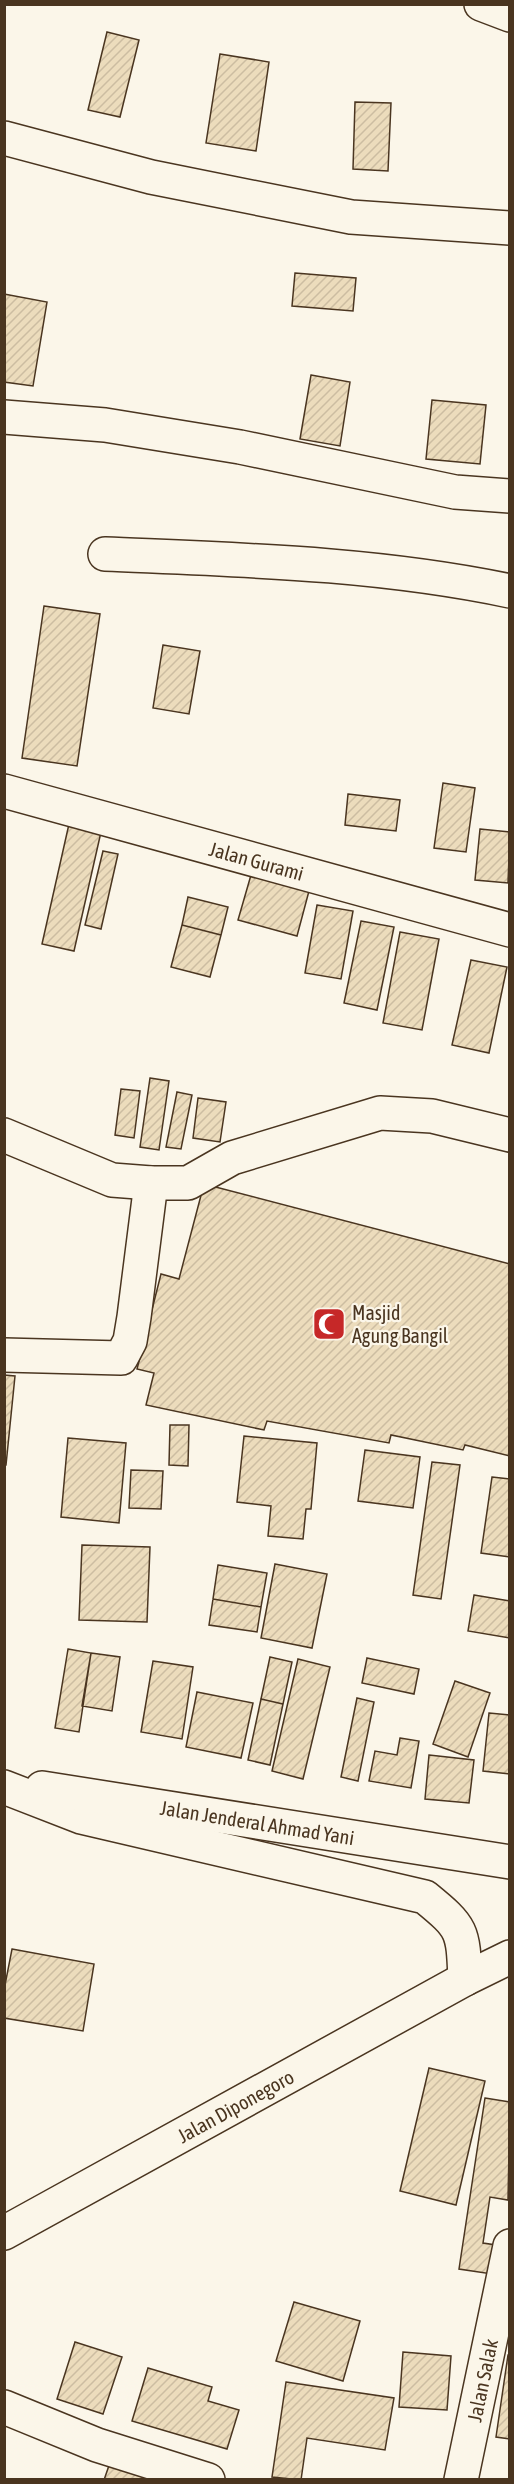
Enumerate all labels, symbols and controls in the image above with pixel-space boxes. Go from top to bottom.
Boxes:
street label: Jalan Gurami [207,836,306,884]
place label: Masjid Agung Bangil [352,1301,449,1347]
mosque icon: Masjid Agung Bangil [311,1306,347,1342]
street label: Jalan Jenderal Ahmad Yani [159,1795,356,1849]
street label: Jalan Diponegoro [173,2064,297,2147]
street label: Jalan Salak [462,2337,502,2424]

